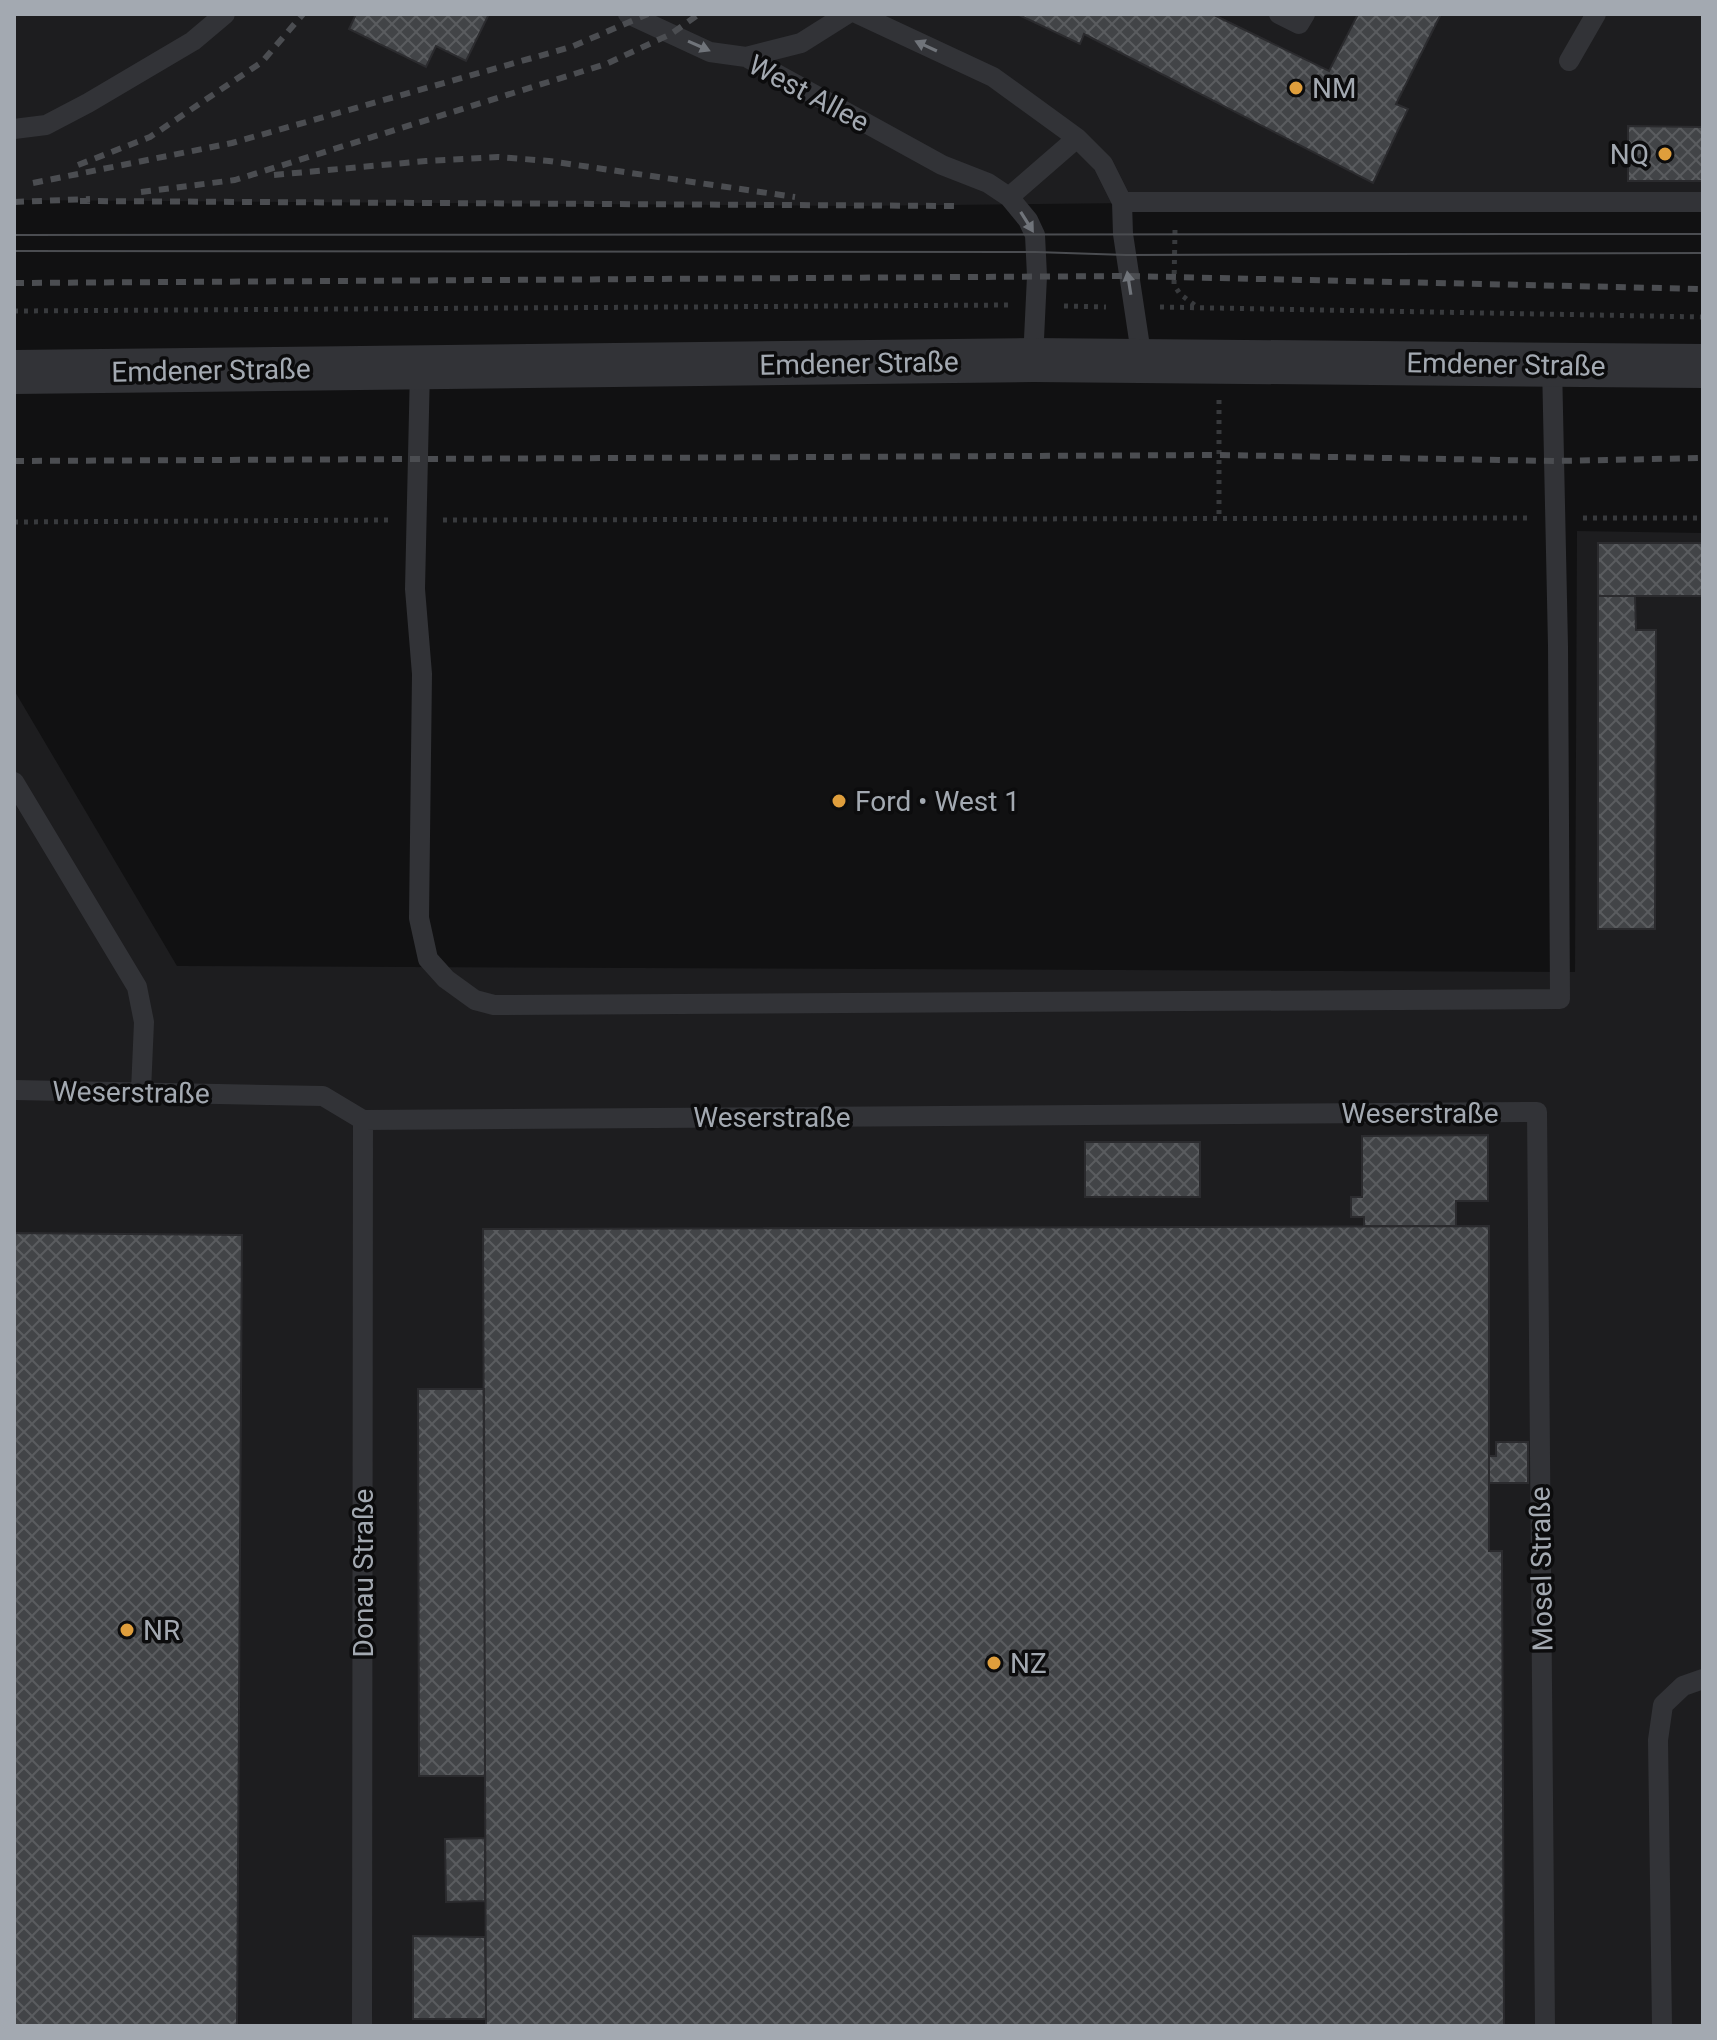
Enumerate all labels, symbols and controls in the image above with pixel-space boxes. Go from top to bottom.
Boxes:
one-way arrow [914,39,937,53]
one-way arrow [687,40,710,53]
street label: West Allee [743,48,875,139]
place label: NM [1312,72,1356,105]
marker: NM [1287,79,1305,97]
place label: NQ [1610,138,1649,171]
marker: NQ [1656,145,1674,163]
one-way arrow [1020,211,1034,233]
one-way arrow [1123,270,1135,295]
street label: Emdener Straße [759,345,959,382]
street label: Emdener Straße [1406,346,1606,383]
street label: Emdener Straße [111,352,311,389]
place label: Ford • West 1 [855,785,1020,818]
marker: Ford • West 1 [830,792,848,810]
street label: Weserstraße [52,1075,210,1110]
street label: Weserstraße [1341,1097,1499,1130]
street label: Weserstraße [693,1101,851,1134]
street label: Mosel Straße [1524,1486,1559,1652]
street label: Donau Straße [347,1489,380,1657]
place label: NR [143,1614,180,1647]
marker: NR [118,1621,136,1639]
place label: NZ [1010,1647,1047,1680]
marker: NZ [985,1654,1003,1672]

